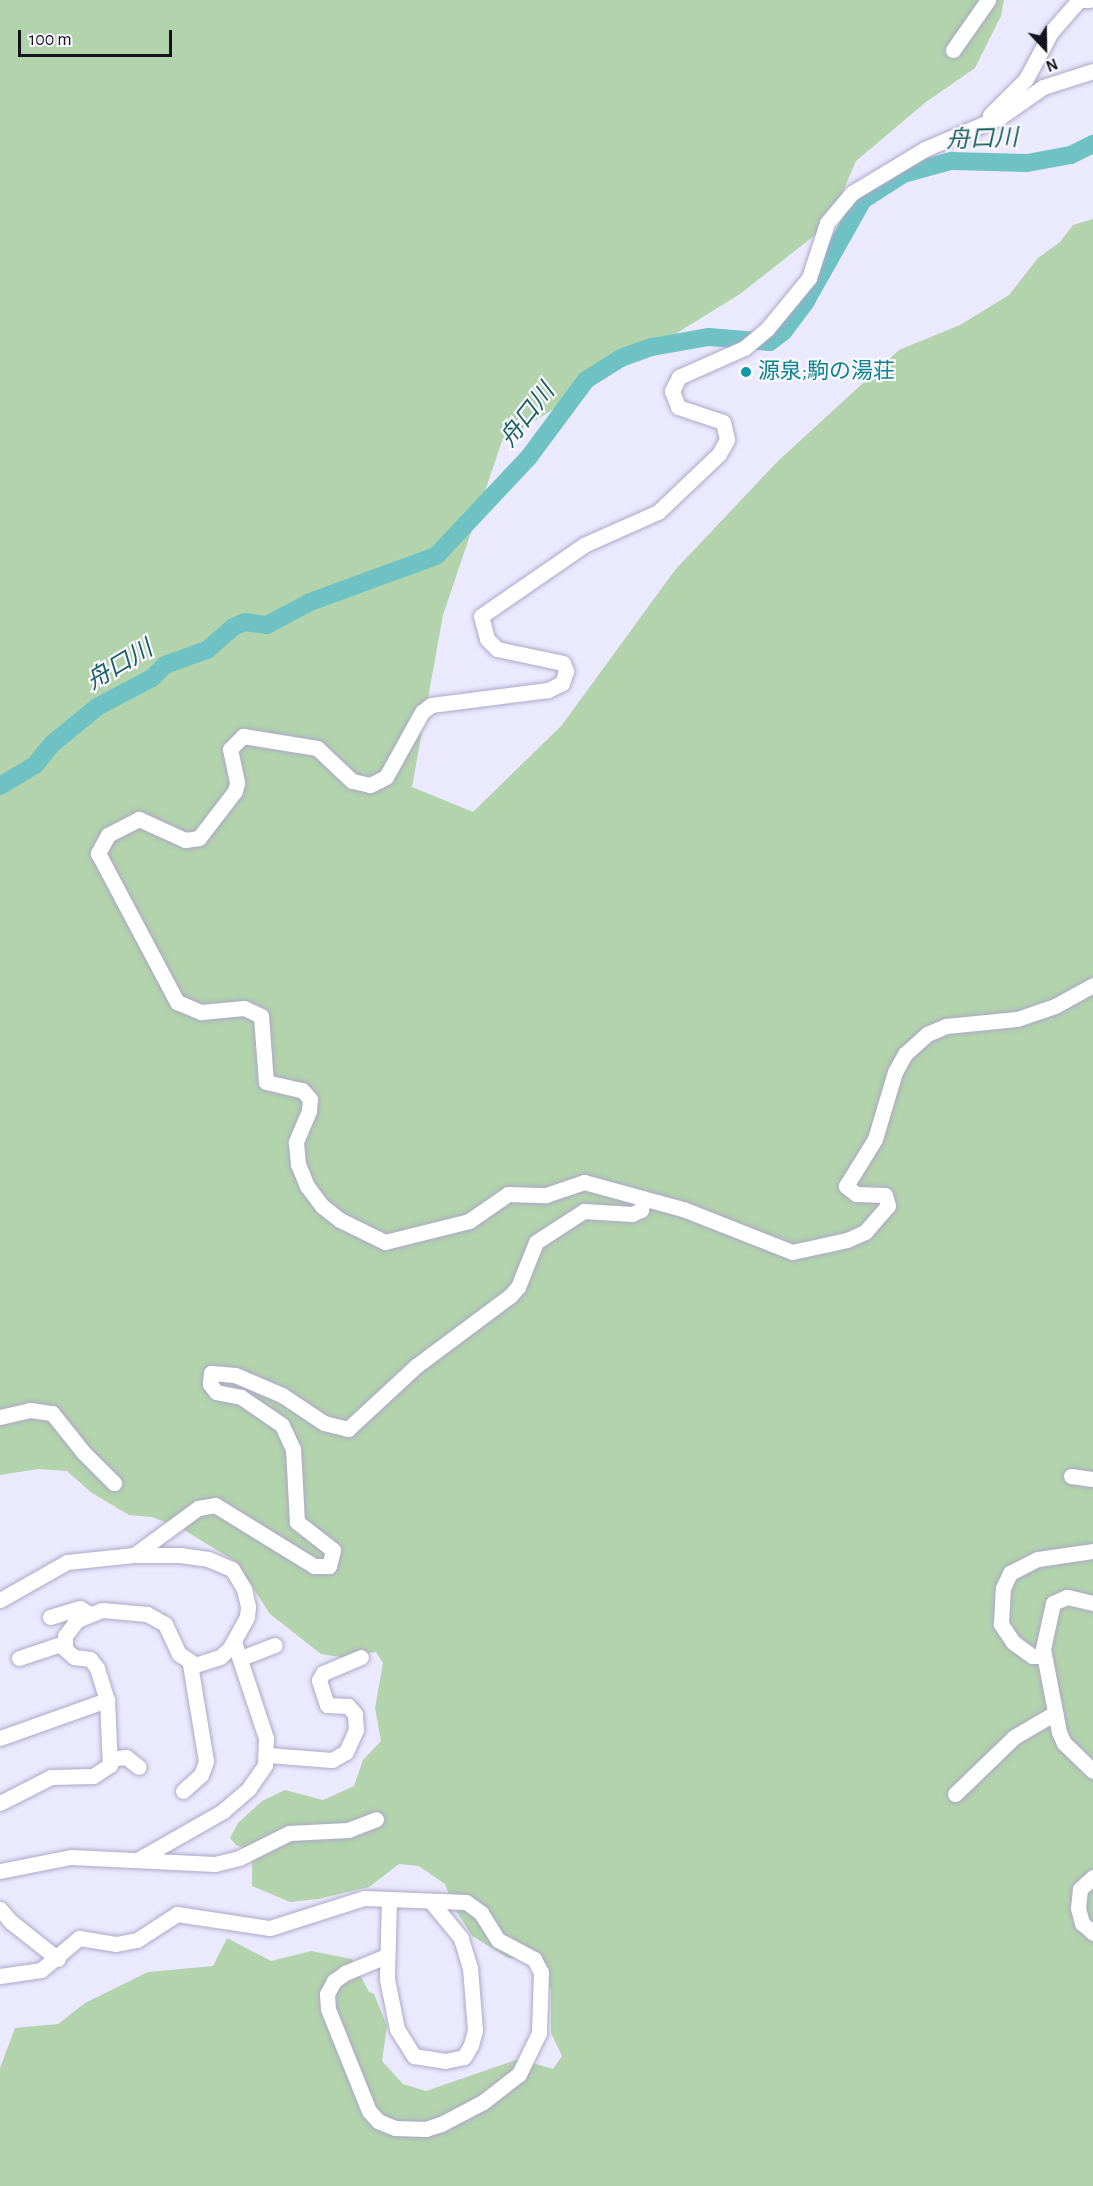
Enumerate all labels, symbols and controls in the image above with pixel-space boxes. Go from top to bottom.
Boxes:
scale bar [21,18,176,56]
north arrow [1015,18,1075,78]
text: 100 m [29,31,72,49]
text: N [1044,55,1060,74]
water label: 舟口川 [946,124,1018,156]
place label: 源泉;駒の湯荘 [758,359,895,385]
marker: 源泉;駒の湯荘 [739,365,753,379]
water label: 舟口川 [494,379,562,453]
water label: 舟口川 [82,635,158,697]

